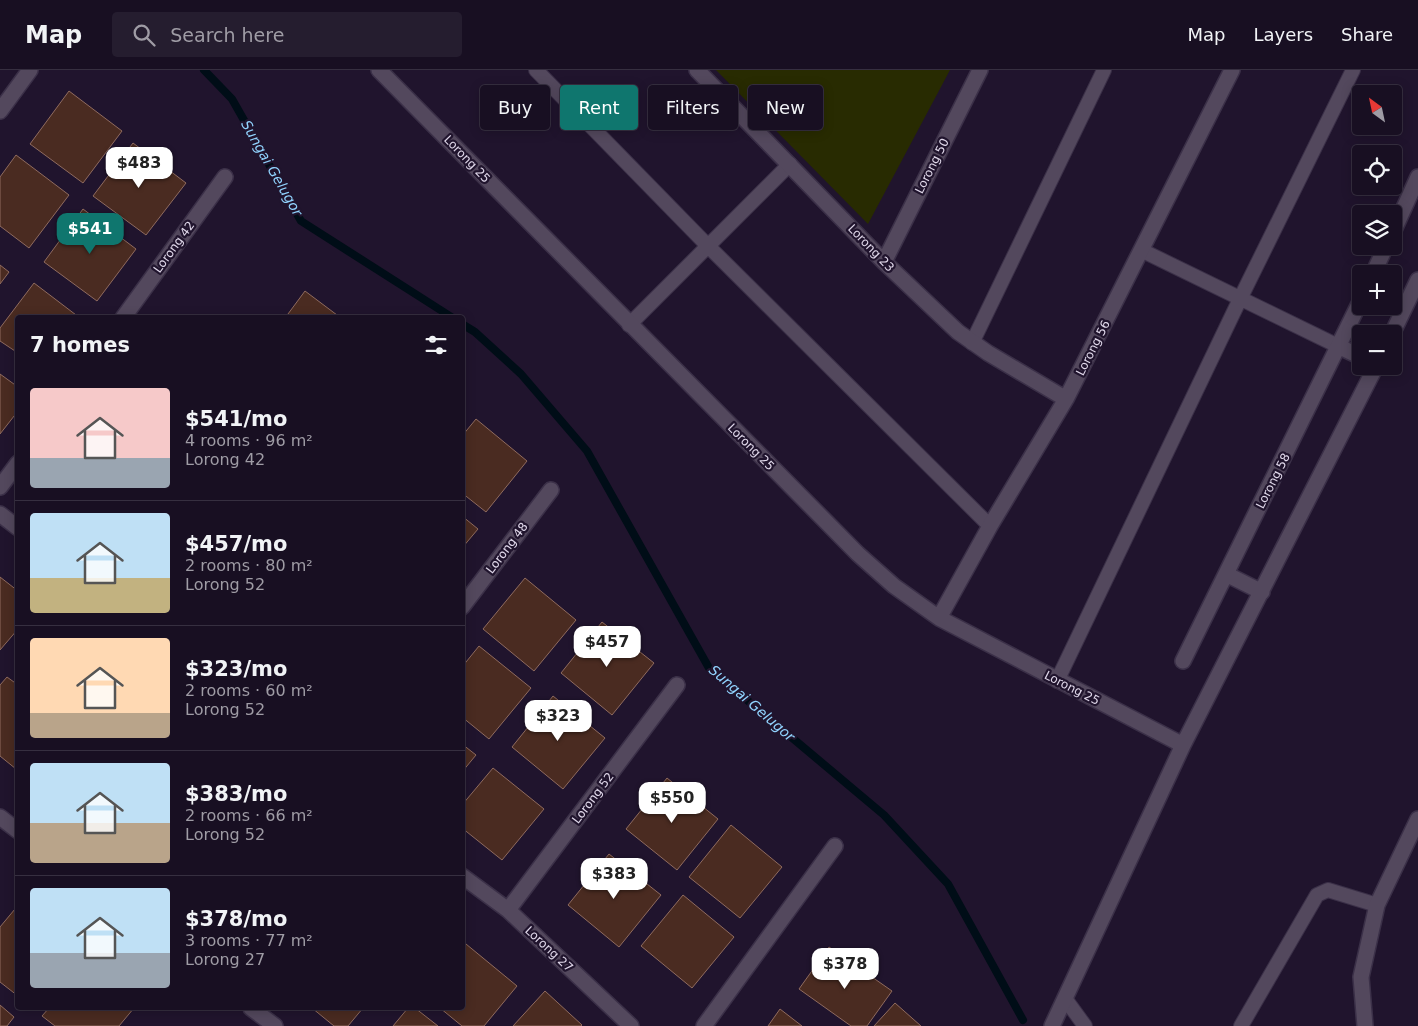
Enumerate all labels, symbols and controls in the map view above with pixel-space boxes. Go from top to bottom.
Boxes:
search box [112,12,462,57]
text: Map [25,21,82,49]
icon: search [130,21,158,49]
text: Search here [170,24,284,46]
text: Map [1187,24,1225,45]
text: Layers [1253,24,1313,45]
text: Share [1341,24,1393,45]
chip: Buy [480,85,550,130]
chip: Rent [560,85,638,130]
chip: Filters [648,85,738,130]
chip: New [748,85,823,130]
north arrow [1352,85,1402,135]
map controls [1352,85,1402,375]
water label: Sungai Gelugor [238,117,307,220]
street label: Lorong 25 [441,133,493,185]
street label: Lorong 50 [912,136,952,196]
button: locate [1352,145,1402,195]
pin: $483 [109,146,169,189]
text: $483 [117,153,161,172]
button: layers [1352,205,1402,255]
pin: $541 [60,212,120,255]
text: $541 [68,219,112,238]
street label: Lorong 42 [151,219,197,275]
street label: Lorong 23 [845,222,897,274]
button: + [1352,265,1402,315]
street label: Lorong 56 [1073,318,1113,378]
button: − [1352,325,1402,375]
icon: filters [422,331,450,359]
text: 7 homes [30,333,130,357]
text: $541/mo [185,407,287,431]
icon: home [70,408,130,468]
street label: Lorong 25 [725,421,777,473]
text: 4 rooms · 96 m² [185,431,313,450]
text: Lorong 42 [185,450,265,469]
street label: Lorong 58 [1253,451,1293,511]
street label: Lorong 48 [483,520,531,576]
text: $457/mo [185,532,287,556]
icon: home [70,533,130,593]
text: 2 rooms · 80 m² [185,556,313,575]
text: Lorong 52 [185,575,265,594]
pin: $457 [577,626,637,668]
text: $457 [585,632,629,651]
text: $323/mo [185,657,287,681]
icon: home [70,658,130,718]
water label: Sungai Gelugor [706,662,799,745]
street label: Lorong 25 [1042,668,1102,708]
text: 2 rooms · 60 m² [185,681,313,700]
text: Lorong 52 [185,700,265,719]
pin: $323 [528,700,588,742]
text: $323 [536,706,580,725]
street label: Lorong 52 [569,770,617,826]
text: $383/mo [185,782,287,806]
pin: $550 [642,782,702,824]
icon: home [70,783,130,843]
text: $550 [650,788,694,807]
text: 2 rooms · 66 m² [185,806,313,825]
text: Lorong 52 [185,825,265,844]
pin: $383 [584,858,644,900]
text: $383 [592,864,636,883]
text: $378/mo [185,907,287,931]
icon: home [70,908,130,968]
street label: Lorong 27 [522,923,576,975]
text: 3 rooms · 77 m² [185,931,313,950]
pin: $378 [815,948,875,990]
text: Lorong 27 [185,950,265,969]
text: $378 [823,954,867,973]

